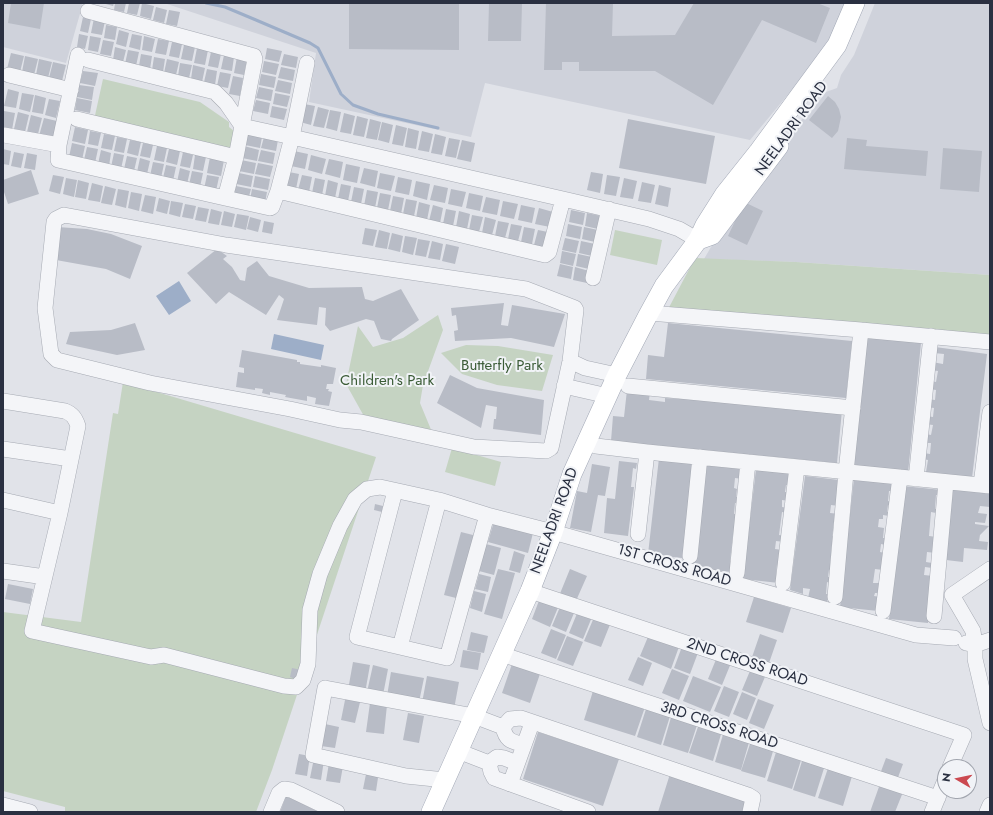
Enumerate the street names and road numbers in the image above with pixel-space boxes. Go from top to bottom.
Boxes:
street label: NEELADRI ROAD [752,78,832,180]
street label: NEELADRI ROAD [527,465,583,577]
street label: 1ST CROSS ROAD [615,541,733,591]
street label: 2ND CROSS ROAD [684,635,810,691]
street label: 3RD CROSS ROAD [658,698,780,754]

